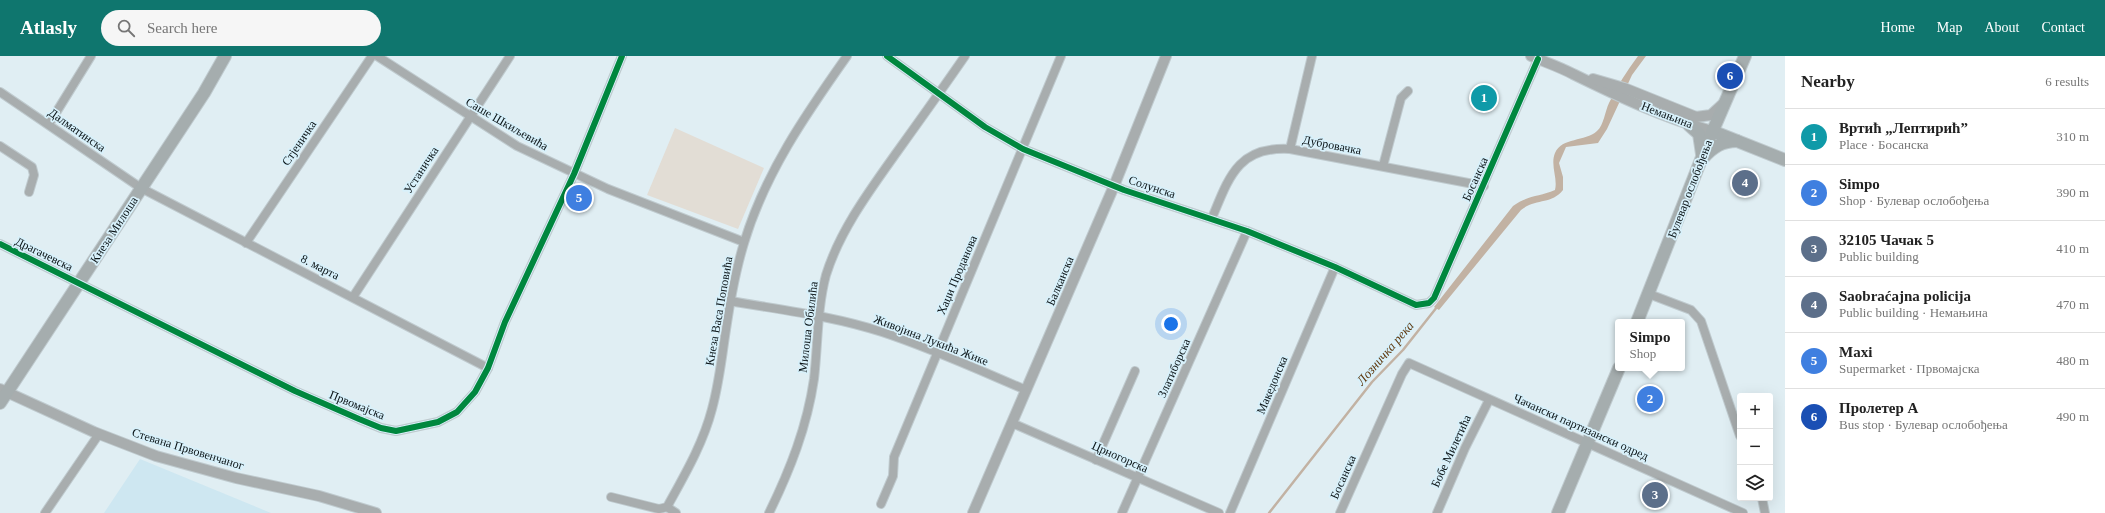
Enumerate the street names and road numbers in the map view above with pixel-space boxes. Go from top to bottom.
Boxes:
street label: Саше Шкиљевића [463,95,551,154]
street label: Немањина [1639,99,1695,131]
street label: Далматинска [46,105,109,155]
street label: Стјеничка [279,117,320,168]
street label: Дубровачка [1301,132,1363,158]
street label: Булевар ослобођења [1665,137,1715,240]
street label: Устаничка [401,143,442,196]
street label: Босанска [1459,154,1491,203]
street label: Солунска [1127,173,1178,201]
street label: Кнеза Милоша [87,194,141,266]
street label: Хаџи Проданова [934,233,980,317]
street label: Драгачевска [13,234,76,274]
street label: 8. марта [298,251,342,283]
street label: Балканска [1043,254,1077,308]
street label: Кнеза Васа Поповића [703,255,736,367]
street label: Милоша Обилића [795,280,821,373]
street label: Живојина Лукића Жике [872,312,990,368]
street label: Златиборска [1155,336,1193,400]
street label: Македонска [1254,353,1291,416]
street label: Првомајска [327,388,387,423]
street label: Чачански партизански одред [1511,391,1651,463]
street label: Бобе Милетића [1428,412,1474,490]
street label: Стевана Првовенчаног [130,425,246,473]
street label: Црногорска [1090,438,1151,476]
street label: Босанска [1327,452,1359,501]

